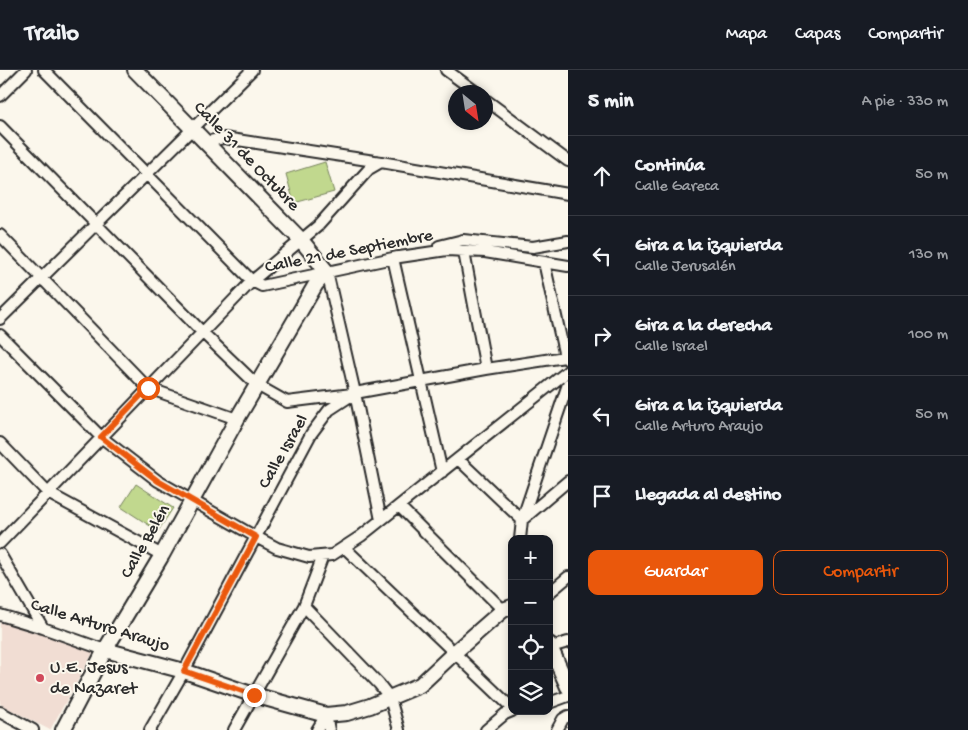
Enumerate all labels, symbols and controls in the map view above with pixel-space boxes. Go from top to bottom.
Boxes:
text: Trailo [25,20,79,49]
text: Mapa [726,24,767,45]
text: Capas [795,24,840,45]
text: Compartir [868,24,943,45]
north arrow [448,85,493,130]
text: 5 min [588,90,633,115]
text: A pie · 330 m [862,93,948,112]
street label: Calle 31 de Octubre [188,98,304,217]
text: Continúa [635,155,705,178]
icon: ahead [588,162,616,190]
text: 50 m [915,166,948,185]
text: Calle Gareca [635,178,719,197]
street label: Calle 21 de Septiembre [263,225,435,279]
text: Gira a la izquierda [635,235,782,258]
icon: left [588,242,616,270]
text: 130 m [909,246,948,265]
text: Calle Jerusalén [635,258,736,277]
text: Gira a la derecha [635,315,772,338]
icon: right [588,322,616,350]
text: 100 m [908,326,948,345]
text: Calle Israel [635,338,708,357]
route start [137,377,160,400]
text: Gira a la izquierda [635,395,782,418]
icon: left [588,402,616,430]
text: 50 m [915,406,948,425]
street label: Calle Israel [254,411,314,493]
text: Calle Arturo Araujo [635,418,763,437]
icon: arrive [588,482,616,510]
text: Llegada al destino [635,484,781,507]
street label: Calle Belén [117,501,176,583]
map controls [508,535,553,715]
button: + [508,535,553,580]
button: Guardar [588,550,763,595]
button: Compartir [773,550,948,595]
button: − [508,580,553,625]
street label: Calle Arturo Araujo [28,595,172,657]
button: locate [508,625,553,670]
place label: U.E. Jesus de Nazaret [50,658,138,700]
button: layers [508,670,553,715]
marker: U.E. Jesus de Nazaret [34,672,46,684]
route end [243,684,266,707]

